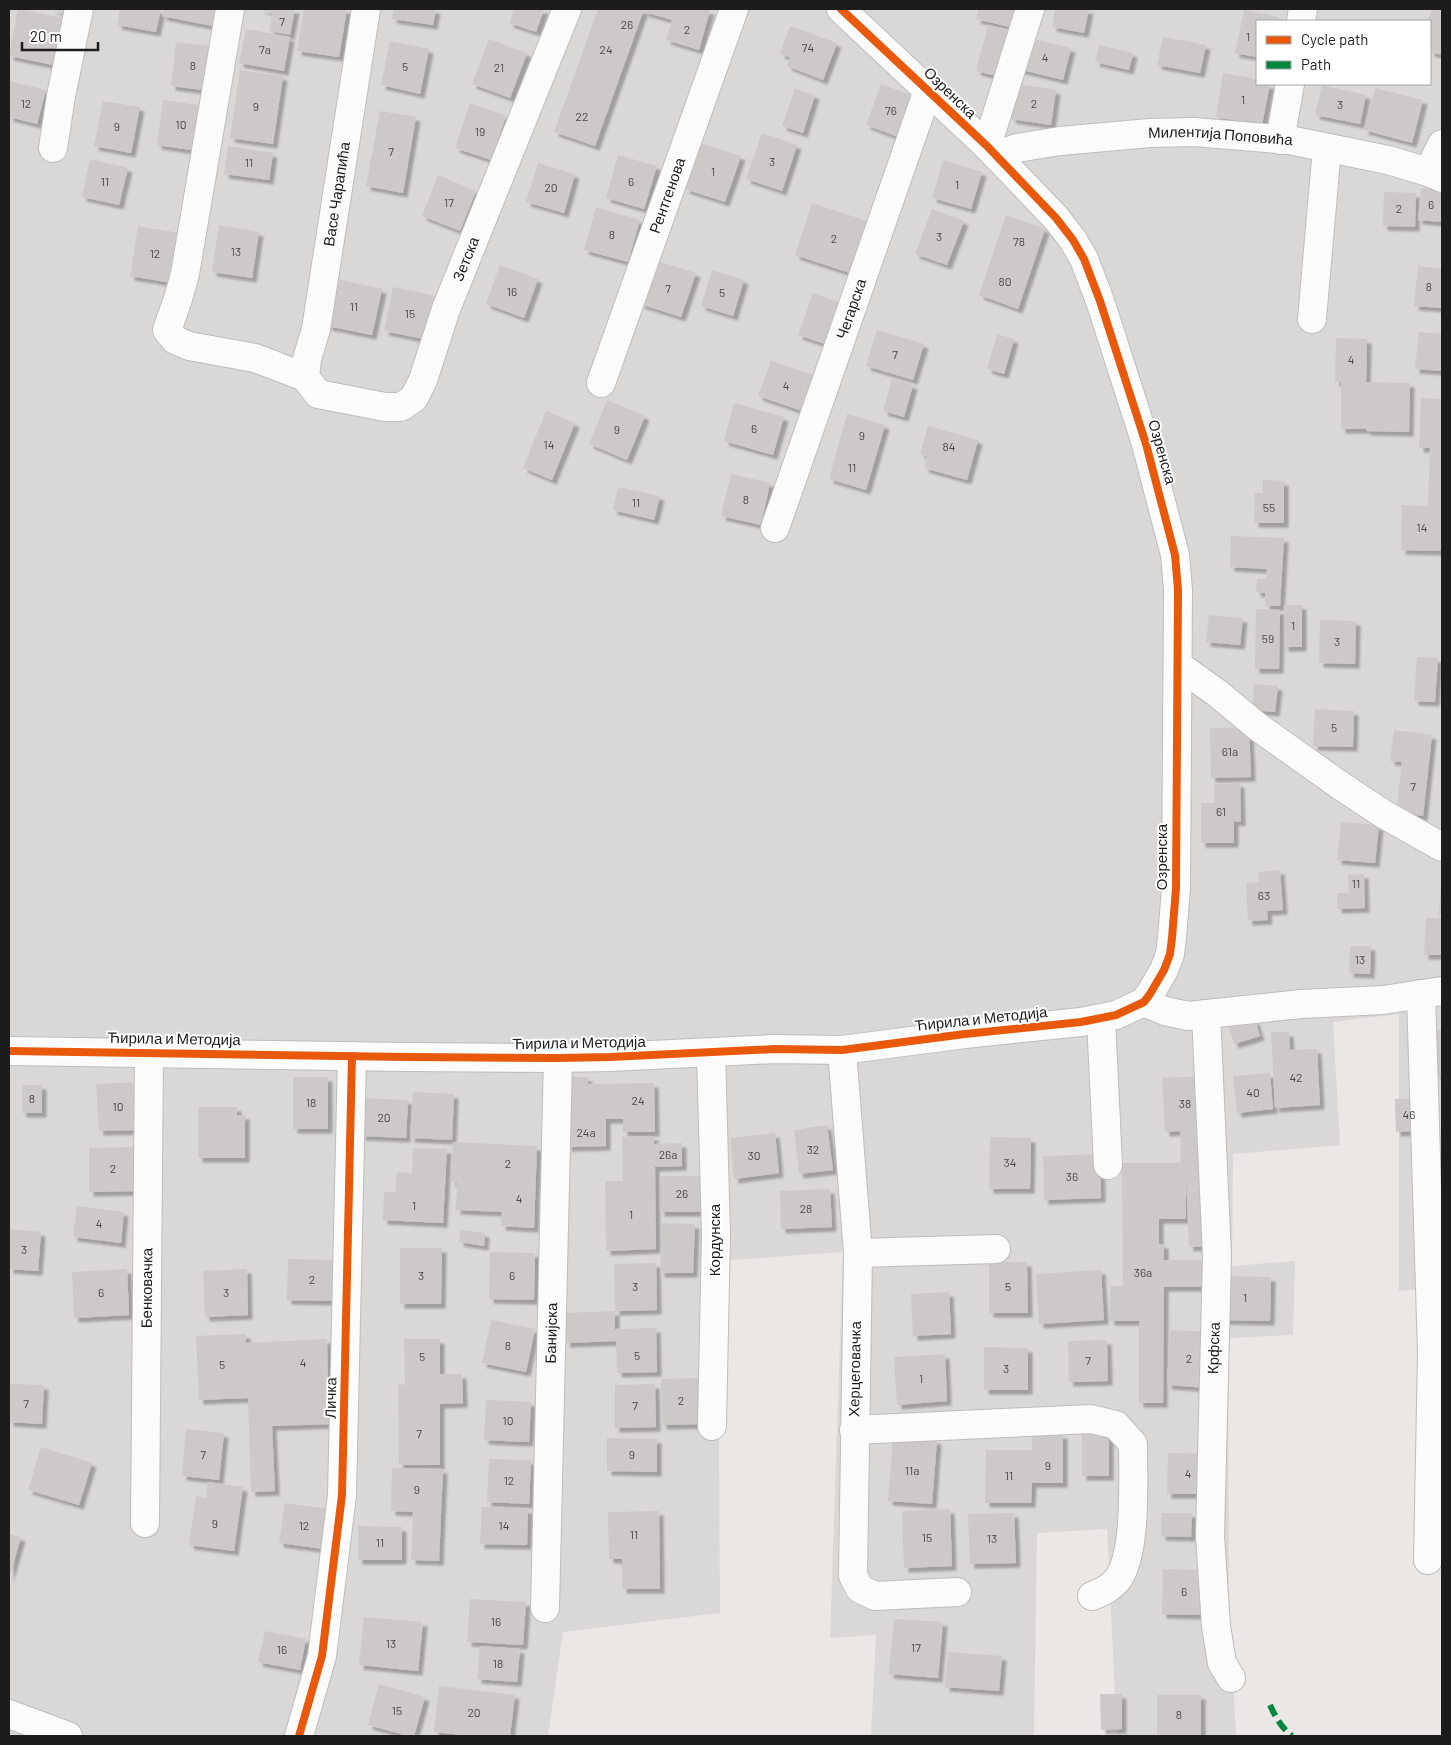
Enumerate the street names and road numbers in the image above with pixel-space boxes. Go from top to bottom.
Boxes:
street label: Озренска [921,63,981,122]
street label: Милентија Поповића [1148,122,1294,148]
street label: Васе Чарапића [319,140,353,247]
street label: Рентгенова [645,154,689,235]
street label: Зетска [448,233,482,284]
street label: Чегарска [832,275,870,341]
street label: Озренска [1145,417,1181,487]
street label: Озренска [1152,823,1170,890]
street label: Ћирила и Методија [914,1002,1049,1034]
street label: Ћирила и Методија [107,1028,242,1048]
street label: Ћирила и Методија [512,1032,646,1052]
street label: Кордунска [705,1203,723,1276]
street label: Бенковачка [137,1247,155,1328]
street label: Банијска [541,1302,560,1364]
street label: Херцеговачка [844,1320,864,1417]
street label: Крфска [1203,1321,1223,1374]
street label: Личка [321,1377,339,1419]

